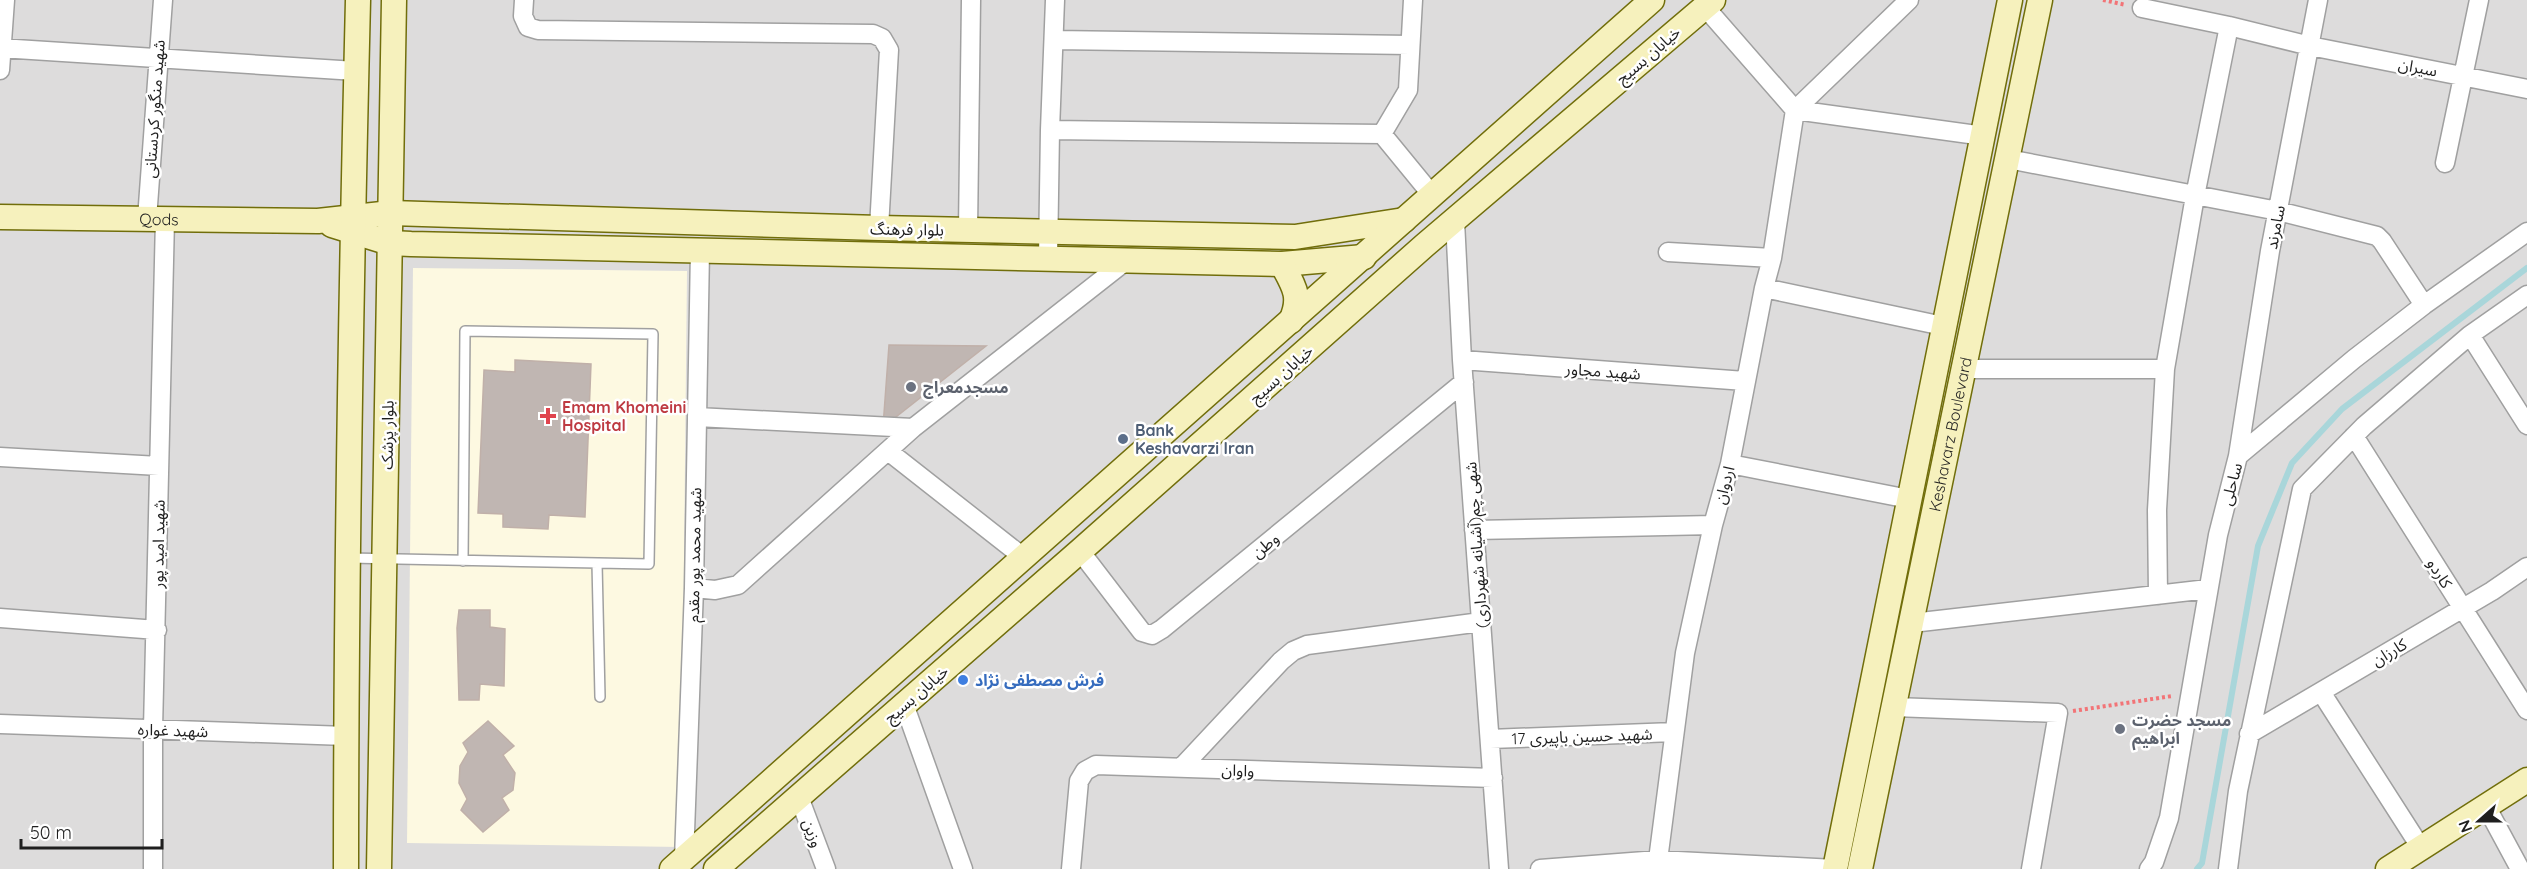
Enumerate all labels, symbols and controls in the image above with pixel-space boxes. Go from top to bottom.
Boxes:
street label: خیابان بسیج [1612,22,1686,91]
street label: شهید منگور کردستانی [139,39,169,179]
street label: سیران [2397,53,2439,81]
street label: سامرند [2261,203,2289,251]
street label: Qods [139,209,179,229]
street label: بلوار فرهنگ [870,218,944,240]
street label: خیابان بسیج [1245,340,1319,410]
street label: Keshavarz Boulevard [1924,355,1976,513]
street label: شهید مجاور [1564,358,1641,384]
place label: مسجدمعراج [923,377,1009,399]
marker: مسجدمعراج [904,380,918,394]
place label: Emam Khomeini Hospital [562,397,686,435]
street label: بلوار پزشک [376,400,399,470]
marker: Emam Khomeini Hospital [539,407,557,425]
place label: Bank Keshavarzi Iran [1135,420,1254,458]
marker: Bank Keshavarzi Iran [1116,432,1130,446]
street label: شهی چم(آشیانه شهرداری) [1460,461,1495,629]
street label: ساحلی [2216,461,2246,507]
street label: اردوان [1709,464,1739,506]
street label: شهید محمد پور مقدم [683,487,708,623]
street label: شهید امید پور [147,499,170,590]
street label: وطن [1247,528,1283,562]
street label: کاردو [2423,554,2457,592]
street label: کارزان [2368,634,2411,670]
street label: خیابان بسیج [880,661,954,730]
place label: فرش مصطفی نژاد [975,670,1104,690]
marker: فرش مصطفی نژاد [956,673,970,687]
place label: مسجد حضرت ابراهیم [2132,710,2231,751]
street label: شهید غواره [137,719,209,741]
marker: مسجد حضرت ابراهیم [2113,722,2127,736]
street label: شهید حسین باپیری 17 [1511,724,1653,750]
street label: واوان [1221,759,1255,781]
north arrow [2449,791,2509,851]
scale bar [21,812,162,850]
street label: وزین [798,816,828,850]
text: N [2454,817,2476,835]
text: 50 m [30,821,72,844]

